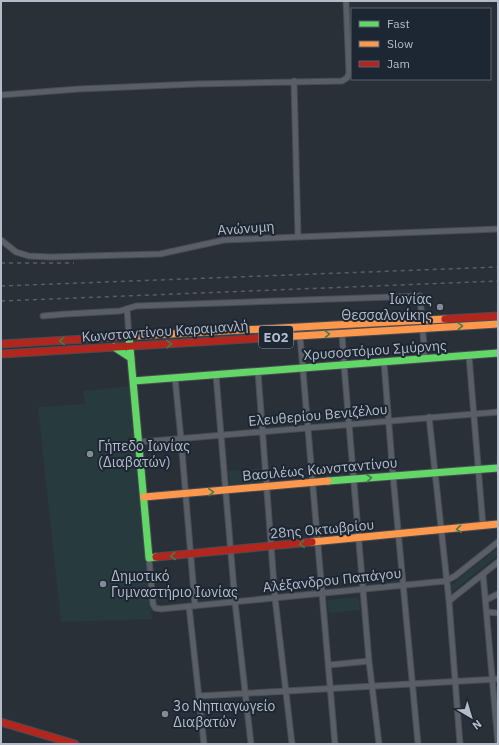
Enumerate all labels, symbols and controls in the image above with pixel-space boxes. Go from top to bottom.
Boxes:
legend [351,8,491,80]
text: Fast [387,16,410,31]
text: Slow [387,36,413,51]
text: Jam [387,56,410,71]
street label: Ανώνυμη [217,217,275,239]
place label: Ιωνίας Θεσσαλονίκης [341,290,432,324]
marker: Ιωνίας Θεσσαλονίκης [435,302,445,312]
street label: Κωνσταντίνου Καραμανλή [81,316,249,346]
one-way arrow [457,322,463,331]
road number: ΕΟ2 [259,326,293,348]
one-way arrow [324,330,330,339]
street label: Χρυσοστόμου Σμύρνης [303,336,448,364]
one-way arrow [59,337,65,345]
one-way arrow [166,339,172,348]
street label: Ελευθερίου Βενιζέλου [248,400,388,430]
place label: Γήπεδο Ιωνίας (Διαβατών) [98,437,190,471]
marker: Γήπεδο Ιωνίας (Διαβατών) [85,449,95,459]
street label: Βασιλέως Κωνσταντίνου [242,453,398,485]
one-way arrow [366,474,372,483]
one-way arrow [208,487,214,496]
street label: 28ης Οκτωβρίου [269,515,375,543]
one-way arrow [456,524,462,533]
one-way arrow [299,539,305,548]
one-way arrow [170,551,176,560]
street label: Αλέξανδρου Παπάγου [262,564,402,596]
place label: Δημοτικό Γυμναστήριο Ιωνίας [111,567,238,601]
marker: Δημοτικό Γυμναστήριο Ιωνίας [98,579,108,589]
place label: 3ο Νηπιαγωγείο Διαβατών [173,697,276,731]
north arrow [451,697,491,737]
marker: 3ο Νηπιαγωγείο Διαβατών [160,709,170,719]
text: N [470,717,485,733]

